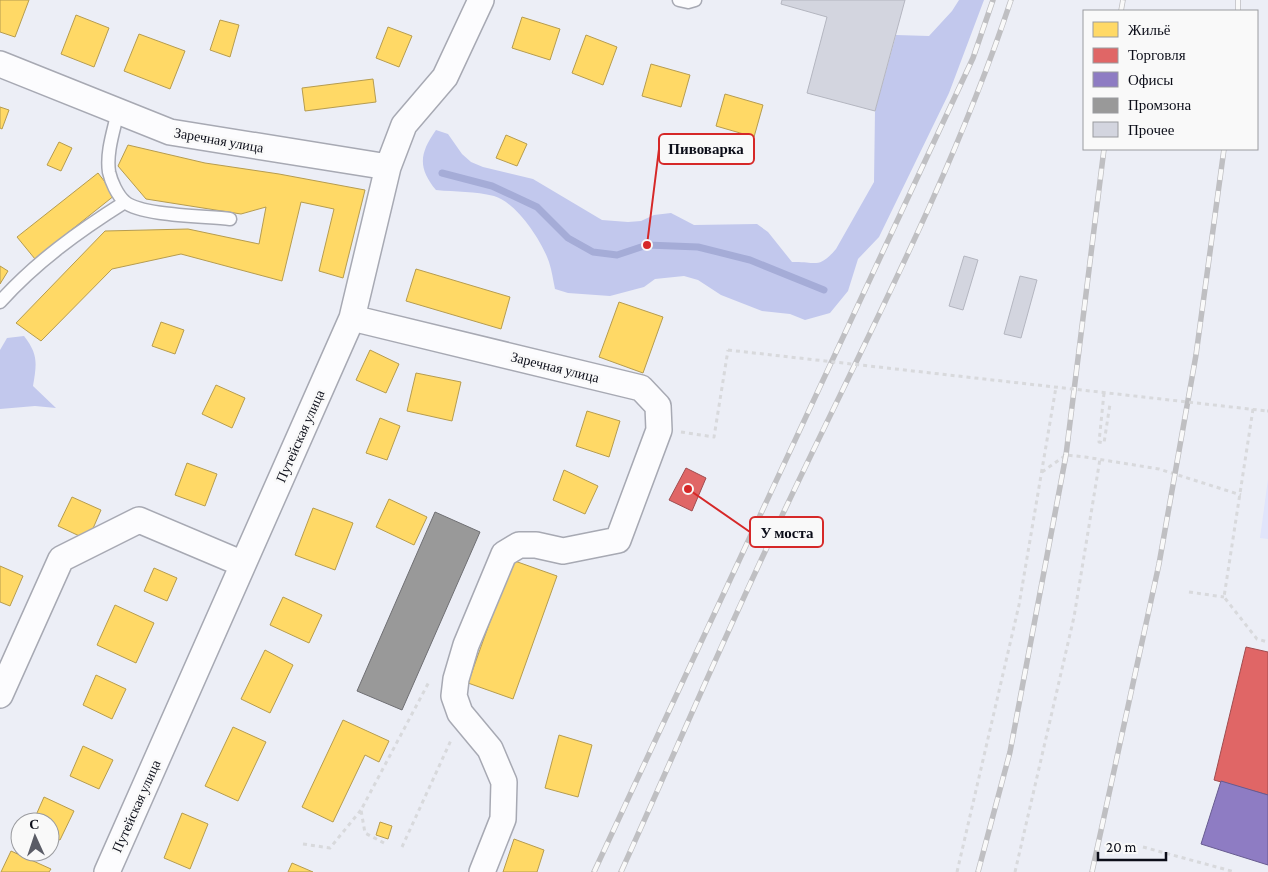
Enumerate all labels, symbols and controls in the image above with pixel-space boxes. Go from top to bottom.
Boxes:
legend [1083,10,1258,150]
text: Жильё [1128,22,1171,38]
text: Торговля [1128,47,1186,63]
text: Офисы [1128,72,1173,88]
text: Промзона [1128,97,1191,113]
text: Прочее [1128,122,1175,138]
street label: Заречная улица [173,124,266,156]
callout: Пивоварка [659,134,754,164]
text: Пивоварка [668,141,744,157]
street label: Заречная улица [509,348,602,386]
street label: Путейская улица [272,387,328,485]
callout: У моста [750,517,823,547]
text: У моста [760,525,814,541]
street label: Путейская улица [108,757,164,855]
north arrow [10,812,60,862]
text: С [29,816,40,832]
scale bar [1098,830,1166,862]
text: 20 m [1106,839,1137,855]

